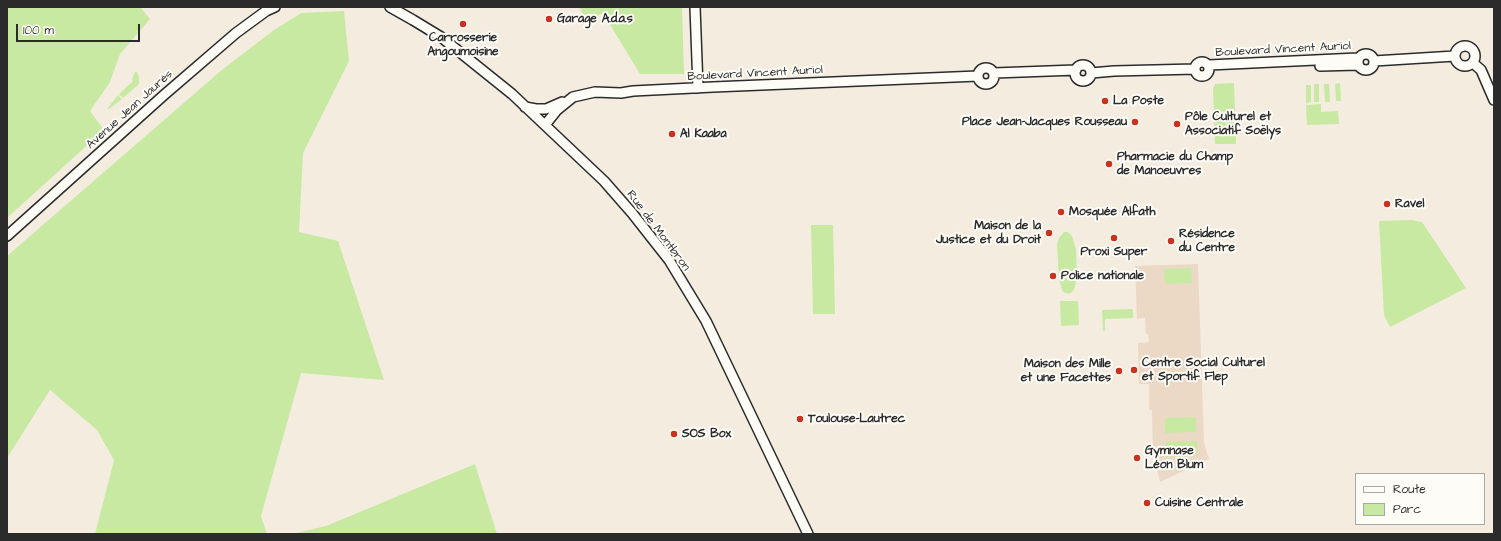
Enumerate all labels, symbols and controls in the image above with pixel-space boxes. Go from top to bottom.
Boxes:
place label: Garage A.d.a.s [557,12,633,26]
marker: Garage A.d.a.s [544,14,554,24]
scale bar [18,16,142,42]
marker: Carrosserie Angoumoisine [458,19,468,29]
text: 100 m [23,22,54,39]
place label: Carrosserie Angoumoisine [428,31,498,59]
street label: Boulevard Vincent Auriol [1215,39,1351,61]
street label: Boulevard Vincent Auriol [687,63,823,85]
street label: Avenue Jean Jaurès [84,67,176,153]
place label: La Poste [1113,94,1164,108]
marker: La Poste [1100,96,1110,106]
place label: Pôle Culturel et Associatif Soëlys [1185,110,1281,138]
place label: Place Jean-Jacques Rousseau [962,115,1127,129]
marker: Place Jean-Jacques Rousseau [1130,117,1140,127]
marker: Pôle Culturel et Associatif Soëlys [1172,119,1182,129]
place label: Al Kaaba [680,127,727,141]
marker: Al Kaaba [667,129,677,139]
place label: Pharmacie du Champ de Manoeuvres [1117,150,1233,178]
marker: Pharmacie du Champ de Manoeuvres [1104,159,1114,169]
street label: Rue de Montbron [623,188,693,274]
place label: Ravel [1395,197,1424,211]
marker: Ravel [1382,199,1392,209]
place label: Mosquée Alfath [1069,205,1155,219]
marker: Mosquée Alfath [1056,207,1066,217]
place label: Maison de la Justice et du Droit [936,219,1041,247]
place label: Résidence du Centre [1179,227,1235,255]
marker: Maison de la Justice et du Droit [1044,228,1054,238]
marker: Proxi Super [1109,233,1119,243]
marker: Résidence du Centre [1166,236,1176,246]
place label: Proxi Super [1081,245,1147,259]
place label: Police nationale [1061,269,1144,283]
marker: Police nationale [1048,271,1058,281]
place label: Centre Social Culturel et Sportif Flep [1142,356,1265,384]
place label: Maison des Mille et une Facettes [1021,357,1111,385]
marker: Centre Social Culturel et Sportif Flep [1129,365,1139,375]
marker: Maison des Mille et une Facettes [1114,366,1124,376]
place label: Toulouse-Lautrec [808,412,905,426]
marker: Toulouse-Lautrec [795,414,805,424]
place label: SOS Box [682,427,731,441]
marker: SOS Box [669,429,679,439]
place label: Gymnase Léon Blum [1145,444,1203,472]
marker: Gymnase Léon Blum [1132,453,1142,463]
legend [1355,473,1485,525]
text: Route [1393,481,1426,498]
place label: Cuisine Centrale [1155,496,1243,510]
marker: Cuisine Centrale [1142,498,1152,508]
text: Parc [1393,501,1421,518]

